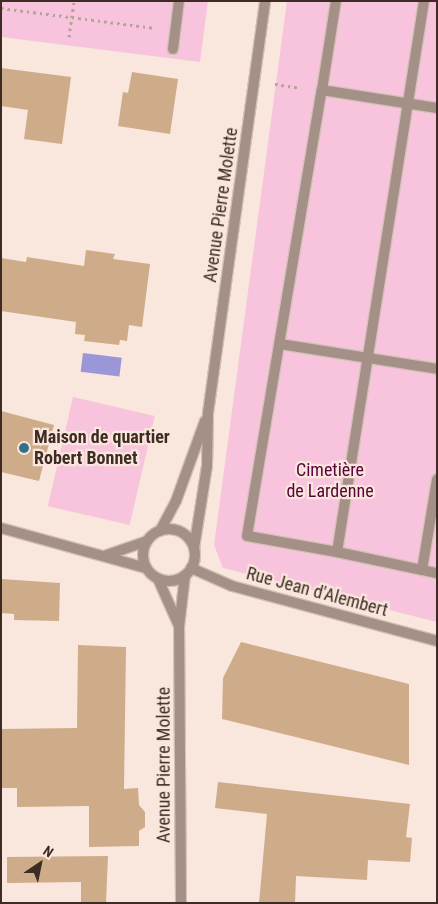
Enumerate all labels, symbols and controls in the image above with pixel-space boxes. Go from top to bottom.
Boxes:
street label: Avenue Pierre Molette [199,126,243,284]
place label: Maison de quartier Robert Bonnet [34,427,170,469]
marker: Maison de quartier Robert Bonnet [18,442,30,454]
park label: Cimetière de Lardenne [286,460,374,502]
street label: Rue Jean d'Alembert [244,563,390,621]
street label: Avenue Pierre Molette [153,687,175,843]
north arrow [15,839,65,889]
text: N [40,843,56,861]

